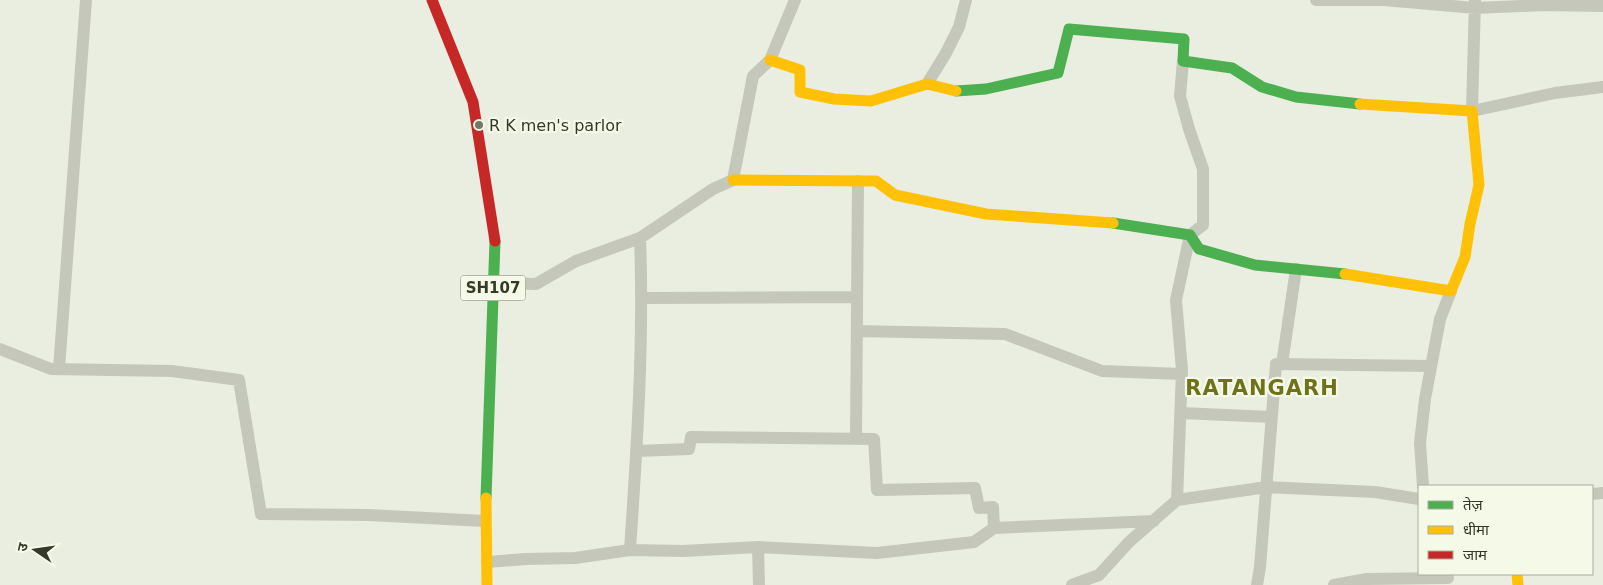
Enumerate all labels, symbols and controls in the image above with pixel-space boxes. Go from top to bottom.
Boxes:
place label: R K men's parlor [489,116,622,135]
marker: R K men's parlor [473,119,485,131]
road number: SH107 [460,276,526,300]
district label: RATANGARH [1185,376,1339,400]
legend [1418,485,1593,575]
text: तेज़ [1463,496,1484,514]
text: धीमा [1463,521,1490,539]
north arrow [10,525,60,575]
text: उ [14,541,31,553]
text: जाम [1463,546,1488,564]

